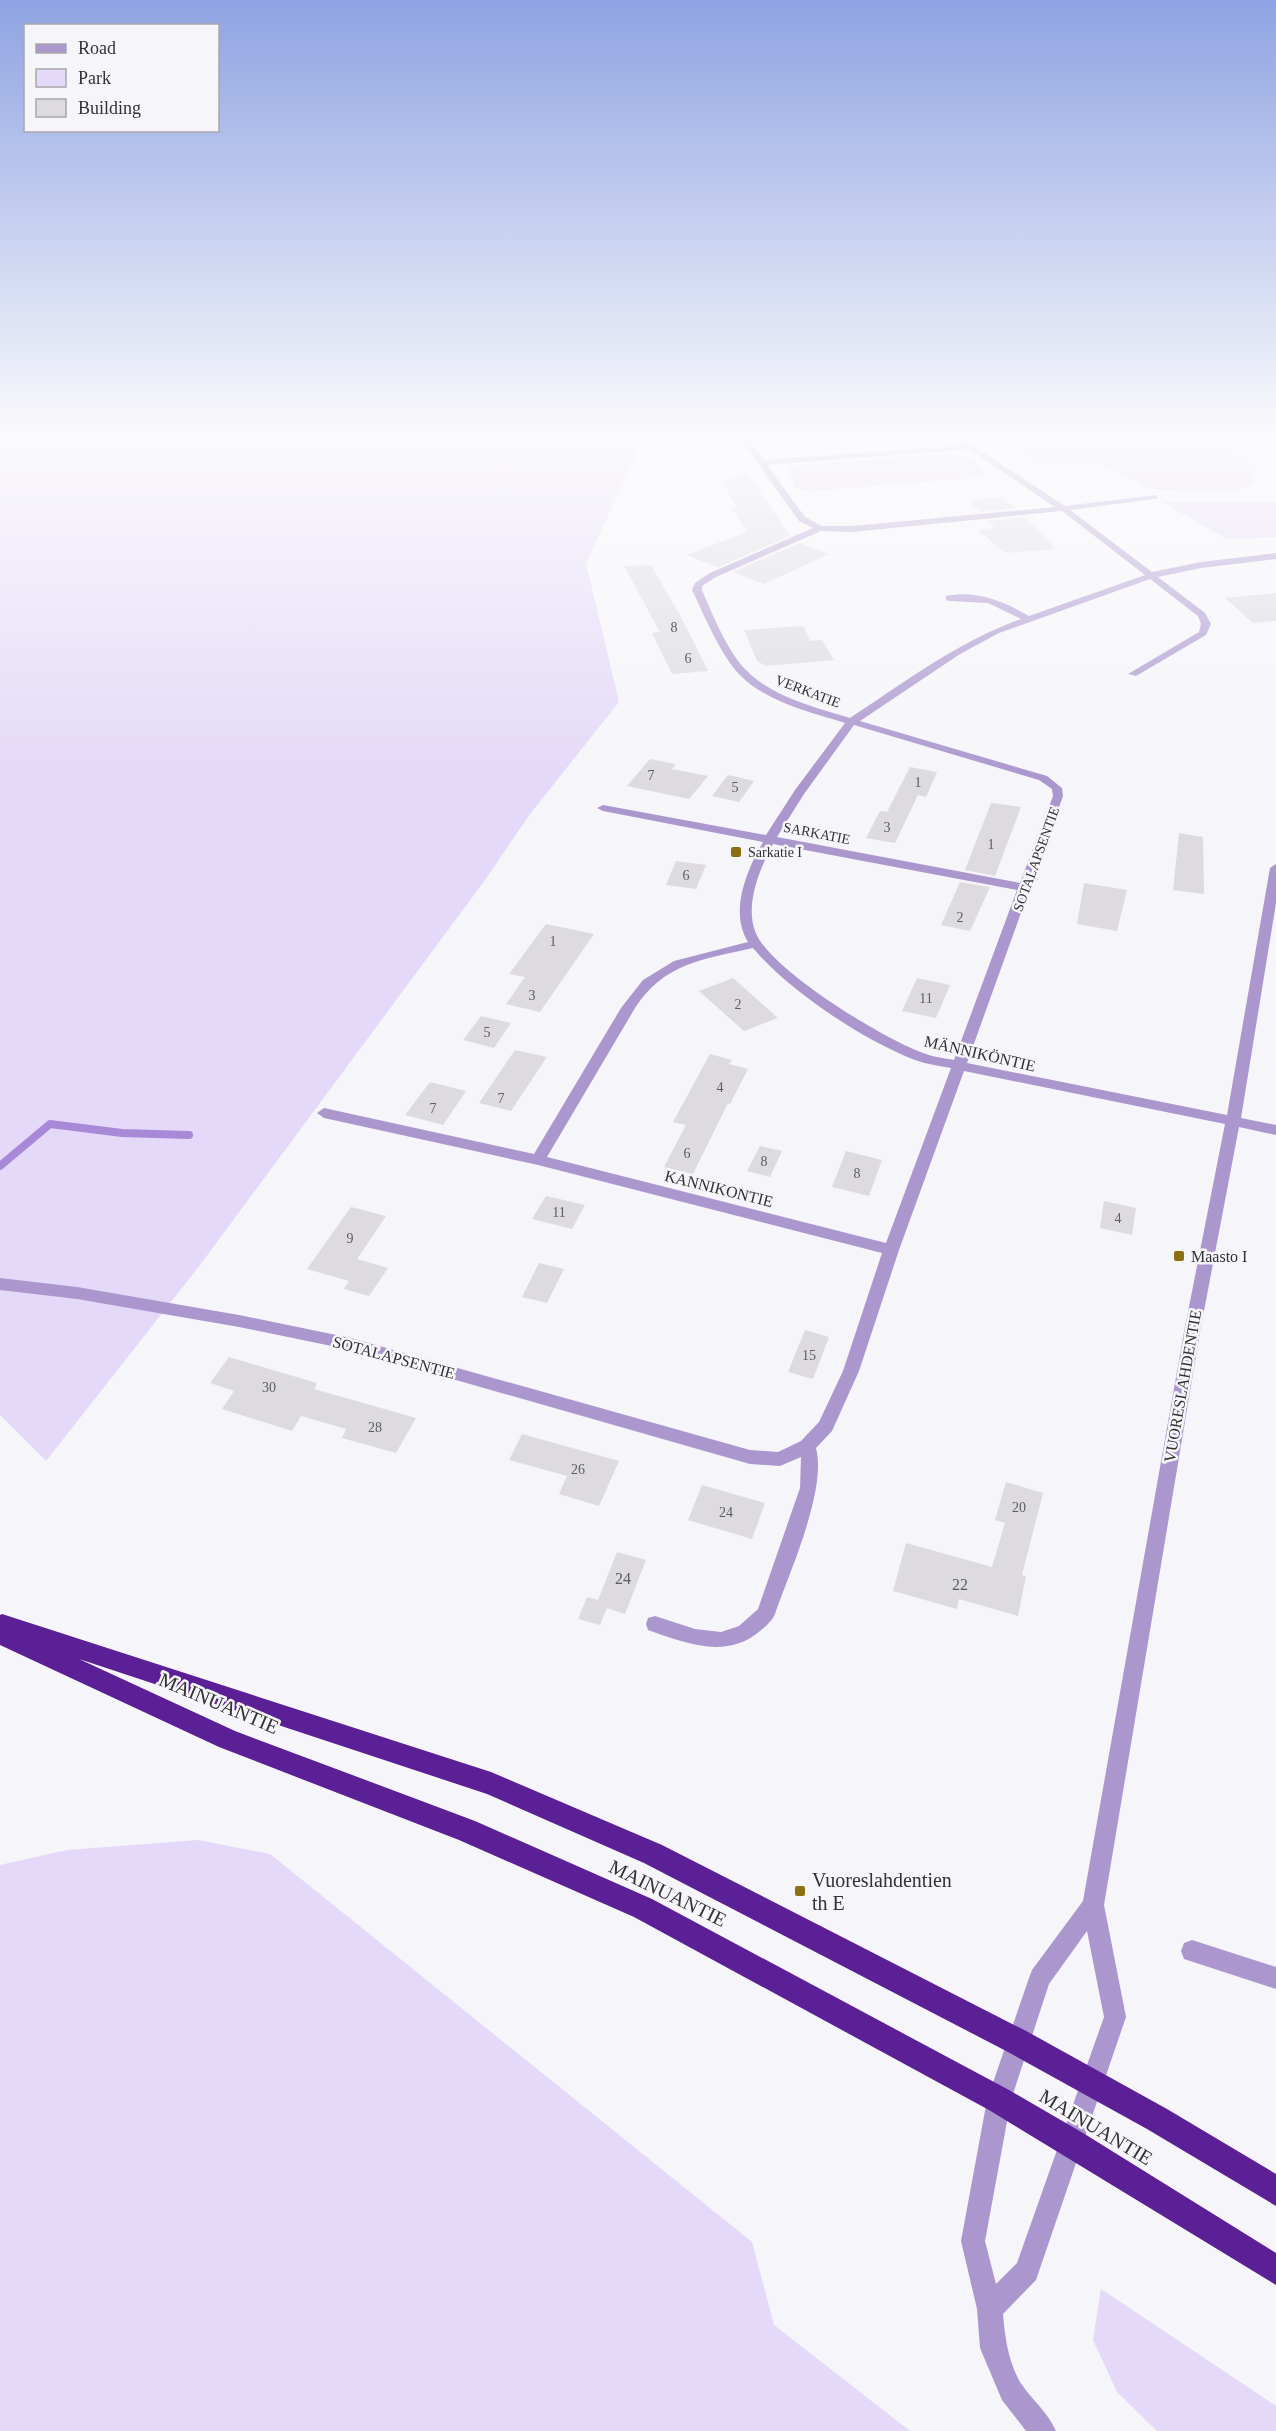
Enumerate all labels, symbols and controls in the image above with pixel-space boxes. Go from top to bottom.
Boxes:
legend [24,24,219,132]
text: Road [78,38,116,58]
text: Park [78,68,111,88]
text: Building [78,98,141,118]
house number: 8 [671,620,678,635]
house number: 6 [685,651,692,666]
street label: VERKATIE [773,672,842,711]
house number: 7 [648,768,655,783]
house number: 1 [915,775,922,790]
house number: 5 [732,780,739,795]
street label: SOTALAPSENTIE [1011,805,1062,913]
street label: SARKATIE [782,820,852,847]
house number: 3 [884,820,891,835]
house number: 1 [988,837,995,852]
marker: Sarkatie I [729,845,743,859]
place label: Sarkatie I [748,845,802,860]
house number: 6 [683,868,690,883]
house number: 2 [957,910,964,925]
house number: 1 [550,934,557,949]
house number: 3 [529,988,536,1003]
house number: 11 [919,991,933,1006]
house number: 2 [735,997,742,1012]
house number: 5 [484,1025,491,1040]
street label: MÄNNIKÖNTIE [923,1032,1037,1075]
house number: 4 [717,1080,724,1095]
house number: 7 [498,1091,505,1106]
house number: 7 [430,1101,437,1116]
house number: 6 [684,1146,691,1161]
house number: 8 [761,1154,768,1169]
house number: 8 [854,1166,861,1181]
street label: KANNIKONTIE [663,1167,775,1210]
house number: 11 [552,1205,566,1220]
house number: 4 [1115,1211,1122,1226]
house number: 9 [347,1231,354,1246]
place label: Maasto I [1191,1248,1247,1265]
marker: Maasto I [1172,1249,1186,1263]
street label: VUORESLAHDENTIE [1161,1308,1204,1464]
street label: SOTALAPSENTIE [331,1333,457,1382]
house number: 15 [802,1348,816,1363]
house number: 30 [262,1380,276,1395]
house number: 28 [368,1420,382,1435]
house number: 26 [571,1462,585,1477]
house number: 20 [1012,1500,1026,1515]
house number: 24 [719,1505,733,1520]
house number: 24 [615,1570,631,1587]
house number: 22 [952,1576,968,1593]
street label: MAINUANTIE [156,1668,282,1738]
street label: MAINUANTIE [606,1855,730,1931]
place label: Vuoreslahdentien th E [812,1869,952,1914]
marker: Vuoreslahdentien th E [793,1884,807,1898]
street label: MAINUANTIE [1036,2085,1156,2169]

